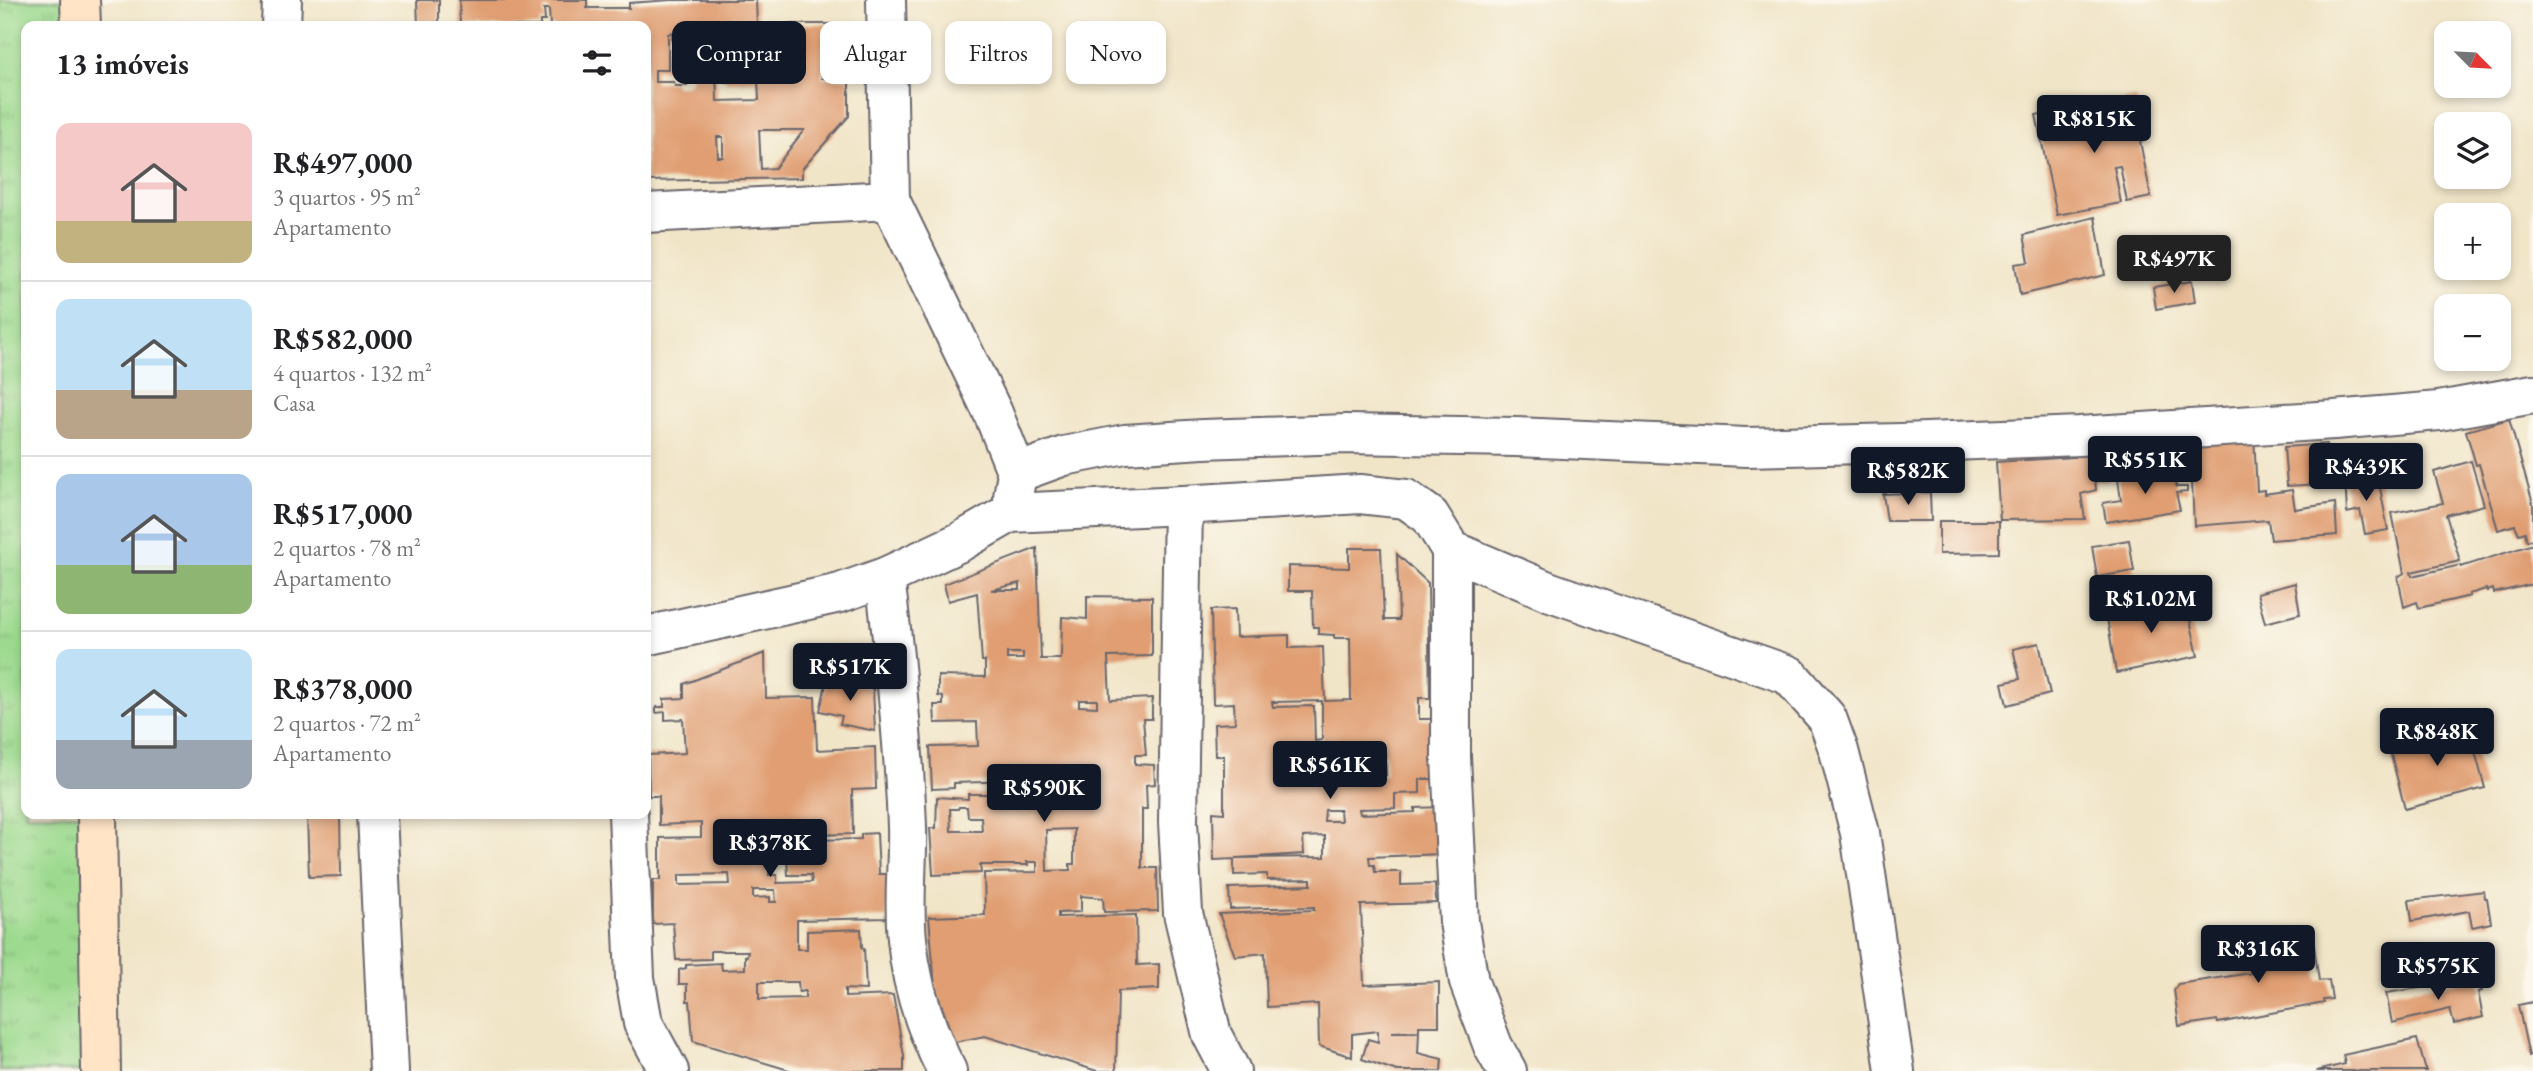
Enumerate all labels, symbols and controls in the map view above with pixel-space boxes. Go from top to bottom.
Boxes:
chip: Comprar [672,21,806,84]
chip: Alugar [820,21,931,84]
chip: Filtros [945,21,1052,84]
chip: Novo [1066,21,1166,84]
north arrow [2434,21,2511,98]
map controls [2434,21,2511,371]
text: 13 imóveis [56,44,189,83]
icon: filters [578,44,616,82]
pin: R$815K [2037,96,2151,155]
text: R$815K [2053,103,2135,133]
button: layers [2434,112,2511,189]
text: R$497,000 [273,143,412,182]
icon: home [112,151,196,235]
text: 3 quartos · 95 m² [273,182,421,212]
button: + [2434,203,2511,280]
text: Apartamento [273,212,391,242]
pin: R$497K [2117,236,2231,295]
text: R$497K [2133,243,2215,273]
button: − [2434,294,2511,371]
text: R$582,000 [273,319,412,358]
icon: home [112,327,196,411]
text: 4 quartos · 132 m² [273,358,432,388]
text: Casa [273,388,315,418]
pin: R$551K [2088,436,2202,496]
text: R$551K [2104,444,2186,474]
pin: R$439K [2309,444,2423,503]
pin: R$582K [1851,448,1965,507]
text: R$439K [2325,451,2407,481]
text: R$582K [1867,455,1949,485]
text: R$517,000 [273,494,412,533]
icon: home [112,502,196,586]
text: 2 quartos · 78 m² [273,533,421,563]
text: Apartamento [273,563,391,593]
pin: R$1.02M [2086,576,2216,635]
text: R$1.02M [2105,583,2197,613]
pin: R$517K [793,644,907,703]
text: R$517K [809,651,891,681]
text: R$378,000 [273,669,412,708]
icon: home [112,677,196,761]
text: 2 quartos · 72 m² [273,708,421,738]
pin: R$848K [2380,708,2494,768]
text: R$848K [2396,716,2478,746]
text: Apartamento [273,738,391,768]
pin: R$561K [1273,742,1387,801]
text: R$561K [1289,749,1371,779]
pin: R$590K [987,764,1101,824]
text: R$590K [1003,772,1085,802]
pin: R$378K [713,820,827,879]
text: R$378K [729,827,811,857]
pin: R$316K [2201,926,2315,985]
text: R$316K [2217,933,2299,963]
pin: R$575K [2381,942,2495,1002]
text: R$575K [2397,950,2479,980]

